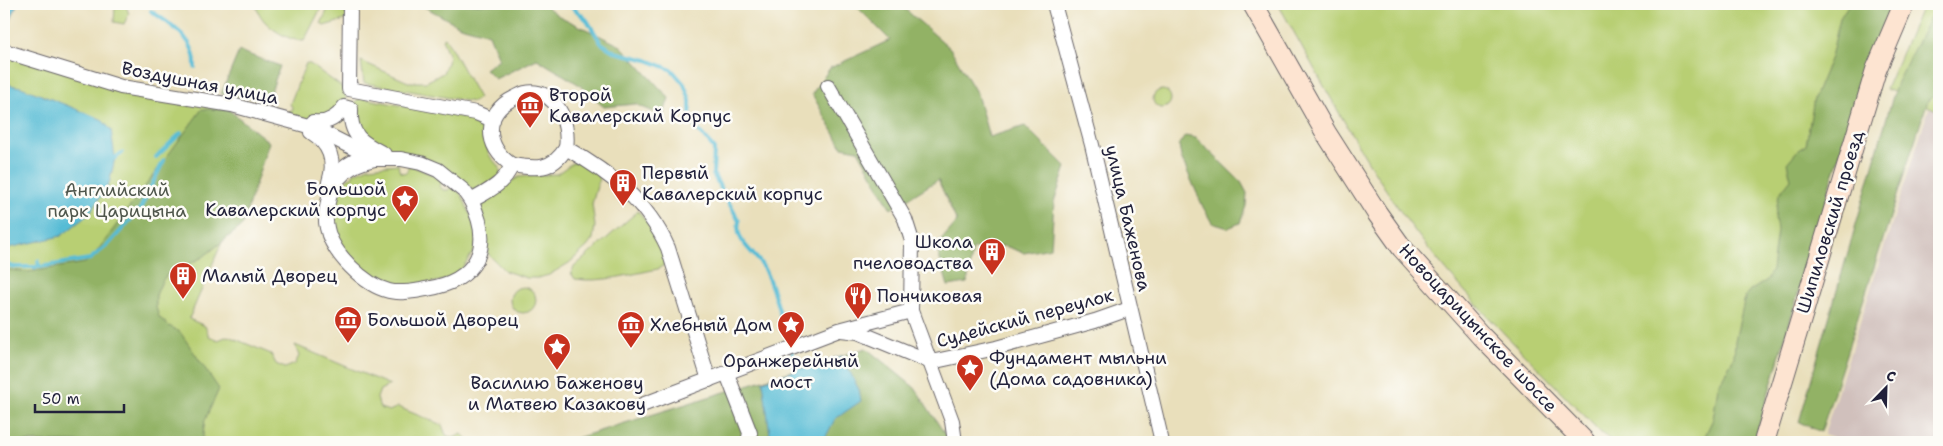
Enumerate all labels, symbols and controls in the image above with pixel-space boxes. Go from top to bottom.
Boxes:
street label: Воздушная улица [120,56,280,110]
place label: Второй Кавалерский Корпус [549,83,731,128]
museum icon: Второй Кавалерский Корпус [515,90,545,129]
street label: Шипиловский проезд [1791,127,1869,317]
street label: улица Баженова [1100,143,1156,293]
place label: Первый Кавалерский корпус [642,161,823,206]
building icon: Первый Кавалерский корпус [608,168,638,207]
place label: Большой Кавалерский корпус [205,177,386,222]
park label: Английский парк Царицына [48,178,186,223]
place icon: Большой Кавалерский корпус [390,184,420,223]
place label: Школа пчеловодства [853,230,973,275]
building icon: Школа пчеловодства [977,237,1007,276]
street label: Новоцарицынское шоссе [1393,238,1563,418]
building icon: Малый Дворец [168,261,198,300]
place label: Малый Дворец [202,264,337,288]
restaurant icon: Пончиковая [843,281,873,320]
street label: Судейский переулок [934,283,1117,353]
place label: Пончиковая [877,284,982,308]
museum icon: Большой Дворец [333,305,363,344]
place label: Большой Дворец [367,308,518,332]
museum icon: Хлебный Дом [616,310,646,349]
place icon: Оранжерейный мост [776,310,806,349]
place label: Хлебный Дом [650,313,772,337]
place icon: Василию Баженову и Матвею Казакову [542,332,572,371]
place label: Фундамент мыльни (Дома садовника) [989,346,1167,391]
place label: Оранжерейный мост [723,349,859,394]
place icon: Фундамент мыльни (Дома садовника) [955,353,985,392]
north arrow [1860,364,1910,414]
text: С [1884,366,1899,386]
place label: Василию Баженову и Матвею Казакову [468,371,646,416]
scale bar [35,381,124,413]
text: 50 m [42,389,80,409]

